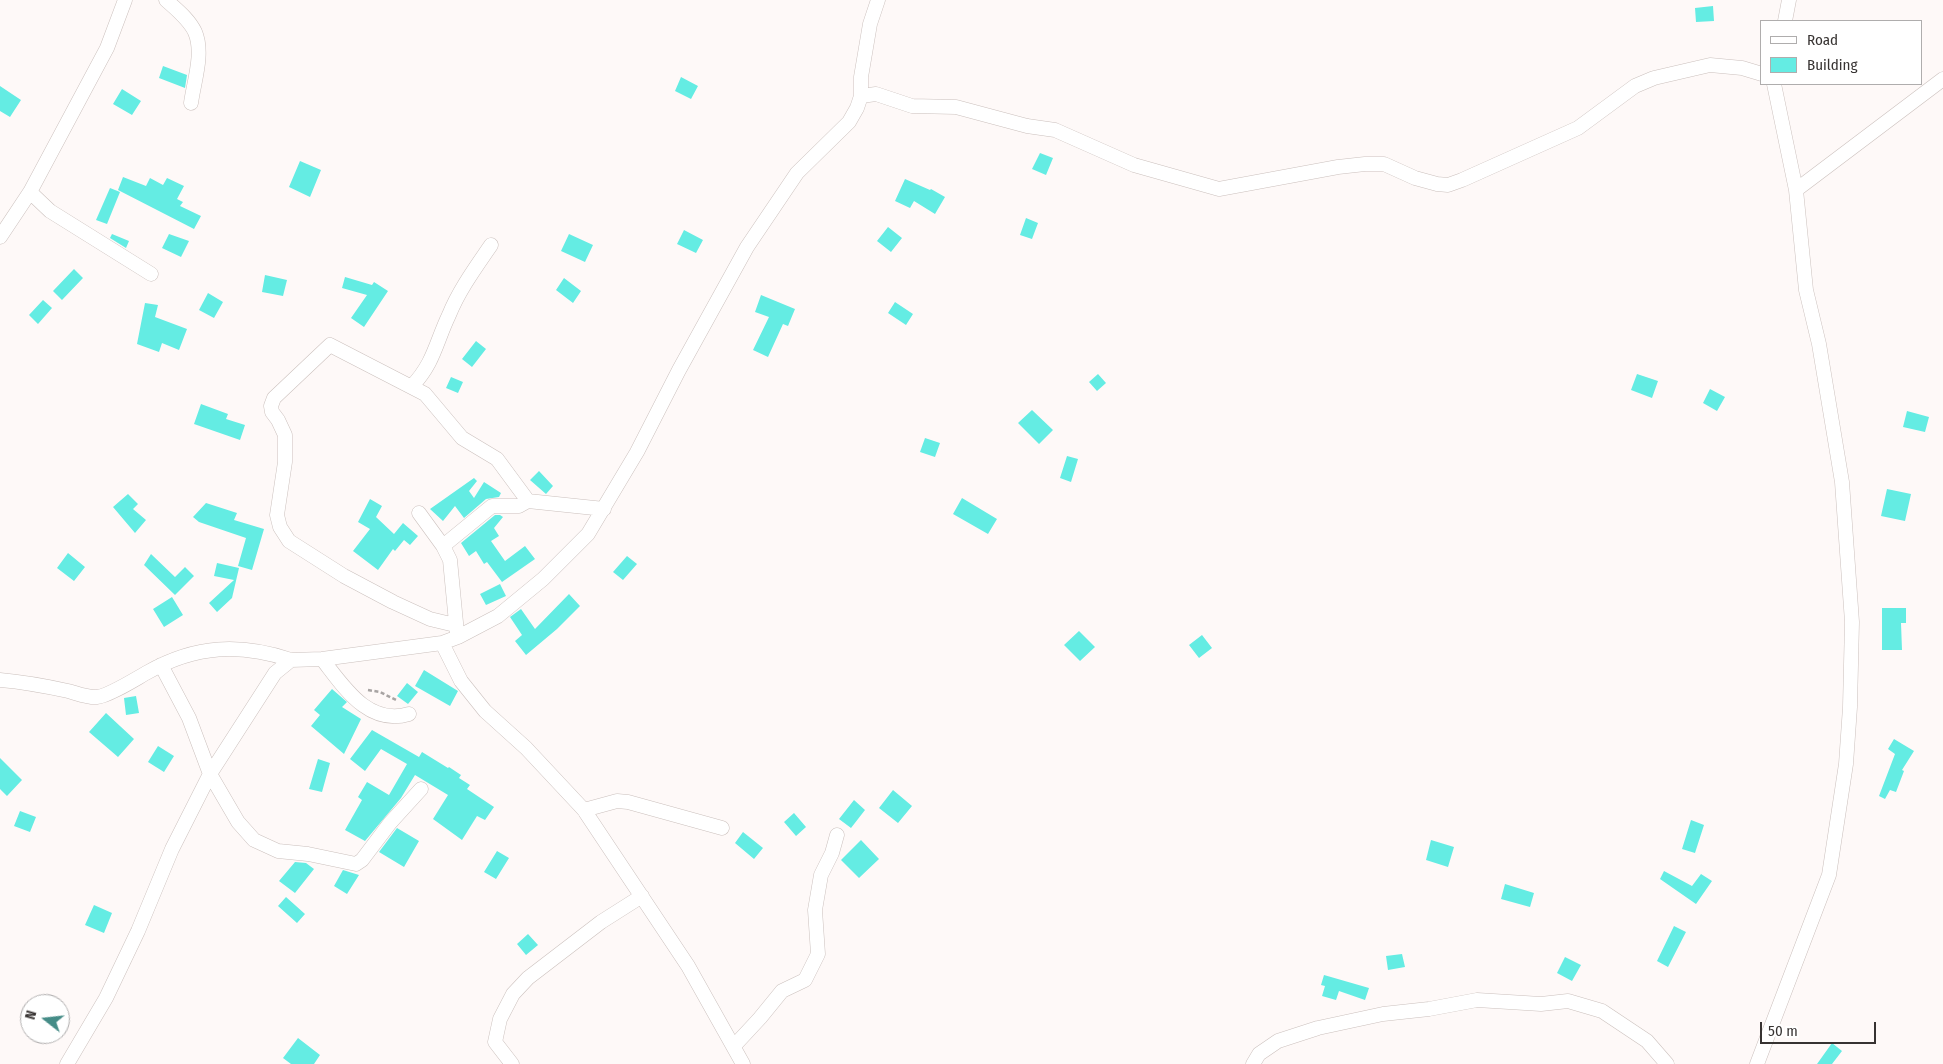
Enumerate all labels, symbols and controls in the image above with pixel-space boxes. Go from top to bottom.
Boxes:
legend [1760,20,1923,85]
text: Road [1807,31,1838,49]
text: Building [1807,56,1858,74]
north arrow [20,994,70,1044]
text: N [22,1009,40,1021]
scale bar [1763,1012,1879,1044]
text: 50 m [1768,1022,1798,1040]

